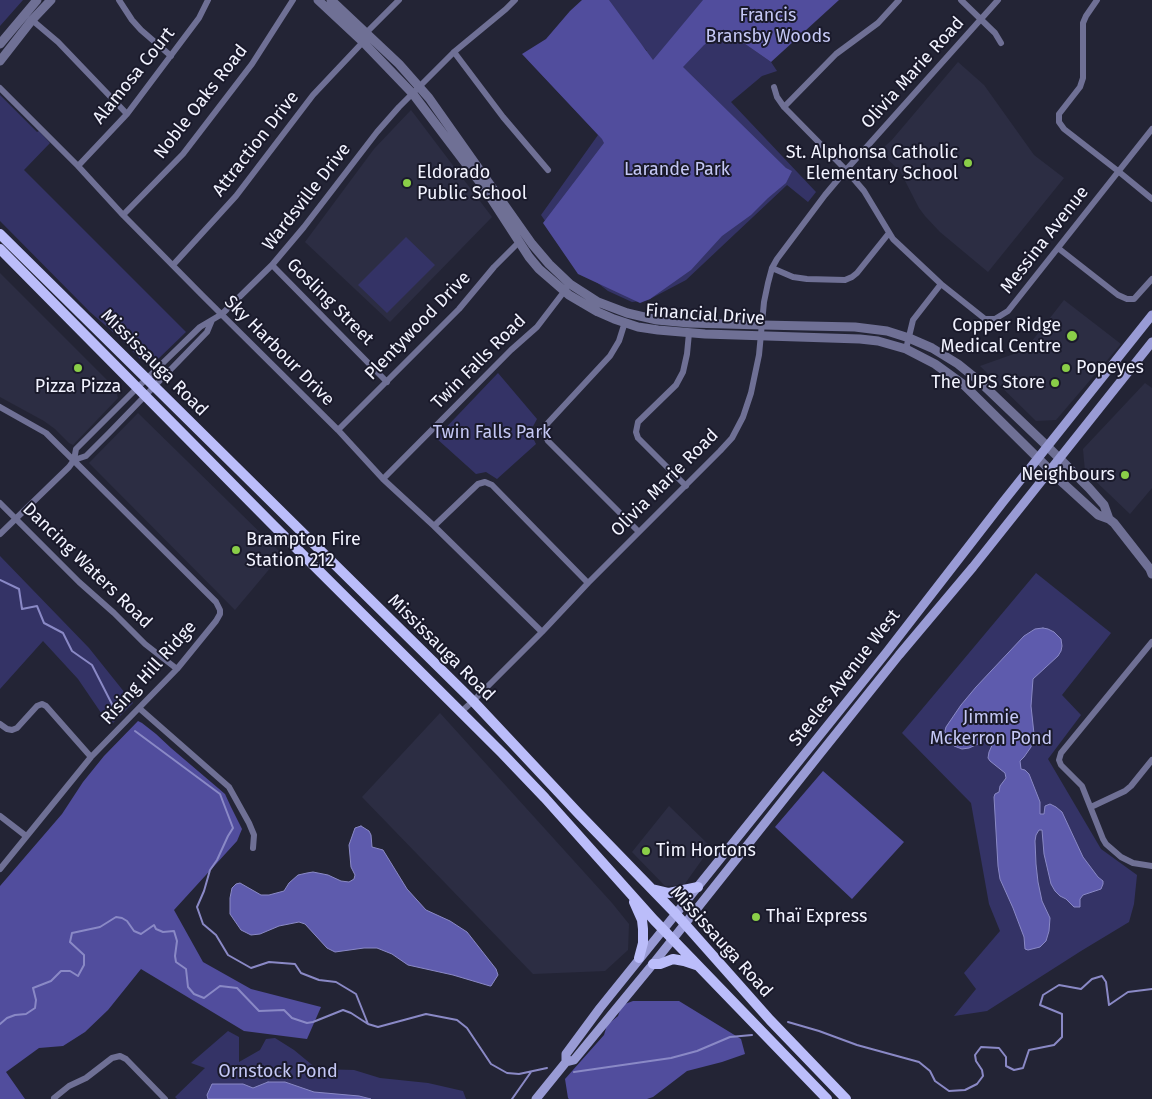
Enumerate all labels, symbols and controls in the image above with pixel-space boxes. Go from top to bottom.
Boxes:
park label: Francis Bransby Woods [705,5,831,48]
street label: Olivia Marie Road [857,13,969,133]
street label: Alamosa Court [88,23,180,129]
street label: Noble Oaks Road [150,41,252,163]
street label: Attraction Drive [208,87,304,201]
street label: Wardsville Drive [258,139,356,255]
place label: St. Alphonsa Catholic Elementary School [786,142,958,184]
marker: St. Alphonsa Catholic Elementary School [962,157,974,169]
park label: Larande Park [624,159,730,181]
place label: Eldorado Public School [417,162,527,204]
marker: Eldorado Public School [401,177,413,189]
street label: Messina Avenue [996,182,1094,298]
street label: Gosling Street [282,254,378,350]
street label: Plentywood Drive [361,267,475,385]
street label: Sky Harbour Drive [219,291,339,411]
street label: Financial Drive [645,300,765,330]
street label: Mississauga Road [96,305,212,421]
street label: Twin Falls Road [427,310,531,414]
place label: Copper Ridge Medical Centre [940,315,1061,358]
marker: Copper Ridge Medical Centre [1065,329,1079,343]
place label: Popeyes [1076,357,1144,379]
marker: Pizza Pizza [72,362,84,374]
marker: Popeyes [1060,362,1072,374]
place label: The UPS Store [931,372,1045,394]
place label: Pizza Pizza [35,376,121,398]
marker: The UPS Store [1049,377,1061,389]
park label: Twin Falls Park [433,422,551,444]
street label: Olivia Marie Road [607,425,723,541]
place label: Neighbours [1021,464,1115,486]
marker: Neighbours [1119,469,1131,481]
street label: Dancing Waters Road [18,499,156,633]
place label: Brampton Fire Station 212 [246,529,361,572]
marker: Brampton Fire Station 212 [230,544,242,556]
street label: Mississauga Road [383,590,499,706]
street label: Steeles Avenue West [785,605,905,751]
street label: Rising Hill Ridge [97,617,201,729]
park label: Jimmie Mckerron Pond [930,707,1052,750]
place label: Tim Hortons [656,840,756,862]
marker: Tim Hortons [640,845,652,857]
street label: Mississauga Road [665,882,777,1002]
place label: Thaï Express [766,906,867,928]
marker: Thaï Express [750,911,762,923]
park label: Ornstock Pond [218,1061,338,1083]

